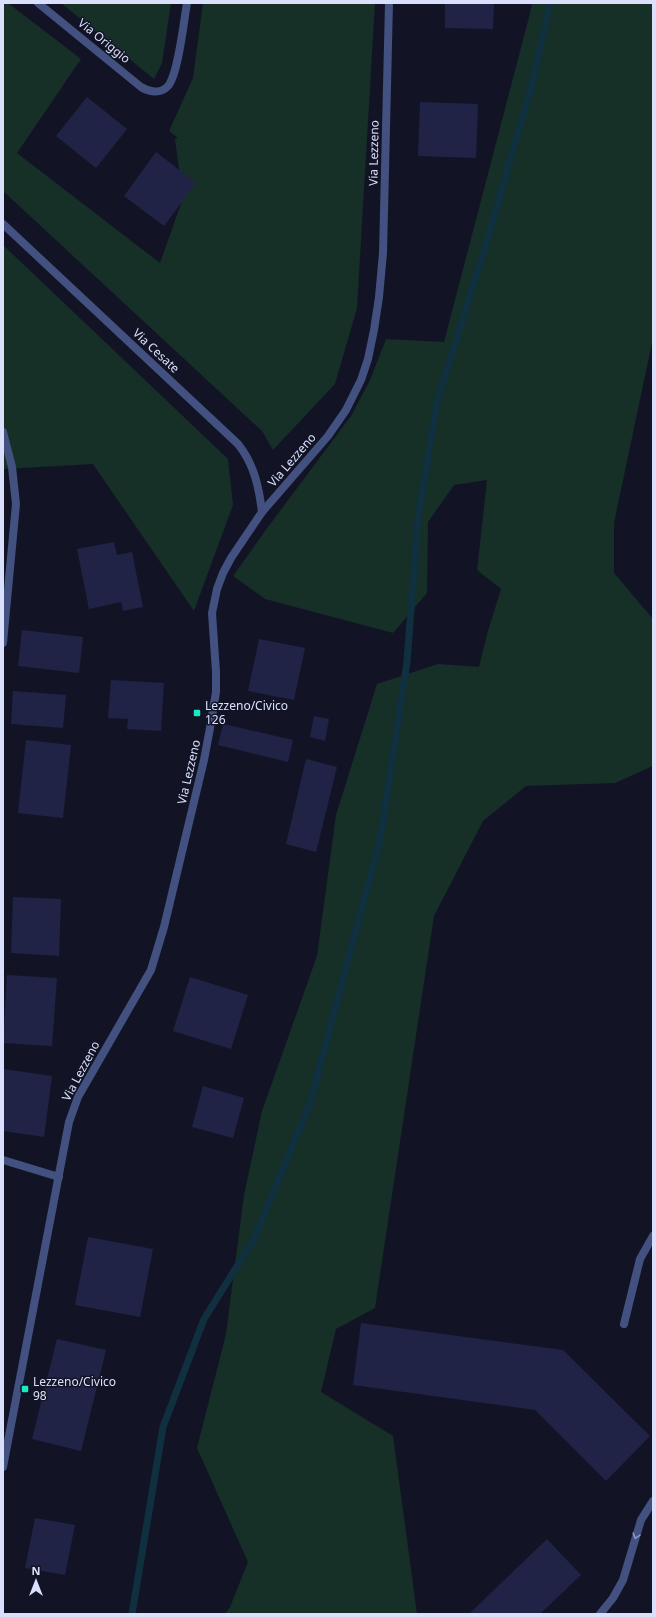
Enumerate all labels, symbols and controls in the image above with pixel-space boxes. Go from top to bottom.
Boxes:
street label: Via Origgio [75,14,134,67]
street label: Via Lezzeno [364,120,383,186]
street label: Via Cesate [129,325,184,377]
street label: Via Lezzeno [264,429,320,490]
place label: Lezzeno/Civico 126 [205,697,288,728]
marker: Lezzeno/Civico 126 [192,708,202,718]
street label: Via Lezzeno [173,738,204,806]
street label: Via Lezzeno [58,1038,104,1104]
place label: Lezzeno/Civico 98 [33,1373,116,1404]
marker: Lezzeno/Civico 98 [20,1384,30,1394]
one-way arrow [632,1532,640,1539]
north arrow [16,1561,56,1601]
text: N [32,1563,40,1578]

